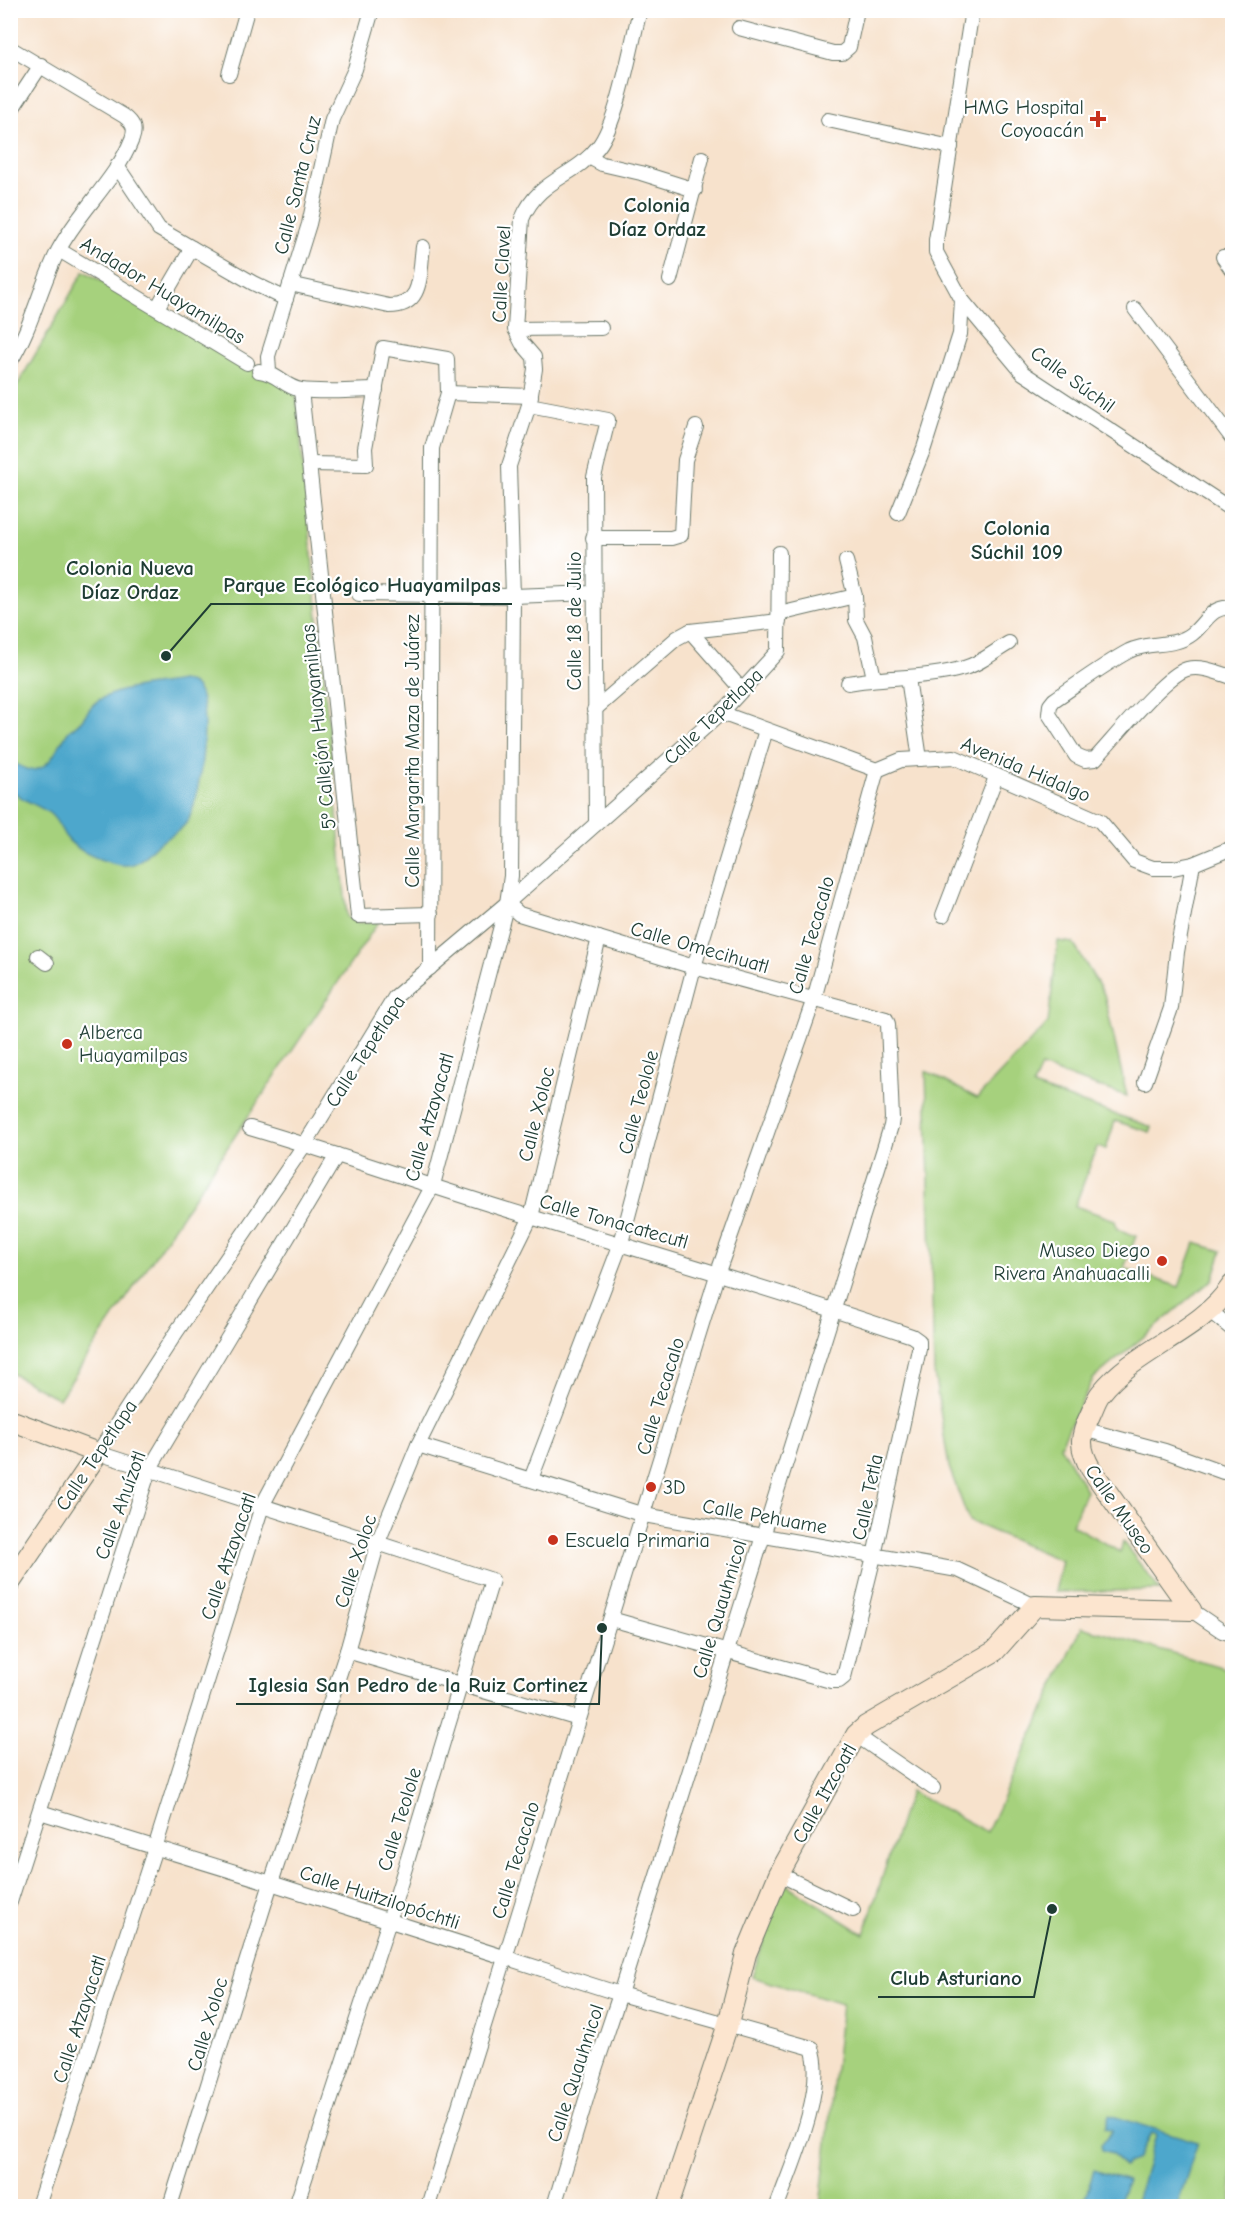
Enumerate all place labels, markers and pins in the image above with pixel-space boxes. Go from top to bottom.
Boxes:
place label: HMG Hospital Coyoacán [964,96,1084,142]
marker: HMG Hospital Coyoacán [1089,110,1107,128]
callout: Parque Ecológico Huayamilpas [211,565,512,604]
place label: Alberca Huayamilpas [79,1021,188,1067]
marker: Alberca Huayamilpas [60,1037,74,1051]
place label: Museo Diego Rivera Anahuacalli [993,1239,1150,1285]
marker: Museo Diego Rivera Anahuacalli [1155,1254,1169,1268]
place label: 3D [663,1476,686,1499]
marker: 3D [644,1480,658,1494]
place label: Escuela Primaria [565,1529,710,1552]
marker: Escuela Primaria [546,1533,560,1547]
callout: Iglesia San Pedro de la Ruiz Cortinez [236,1665,599,1704]
callout: Club Asturiano [878,1958,1034,1997]

